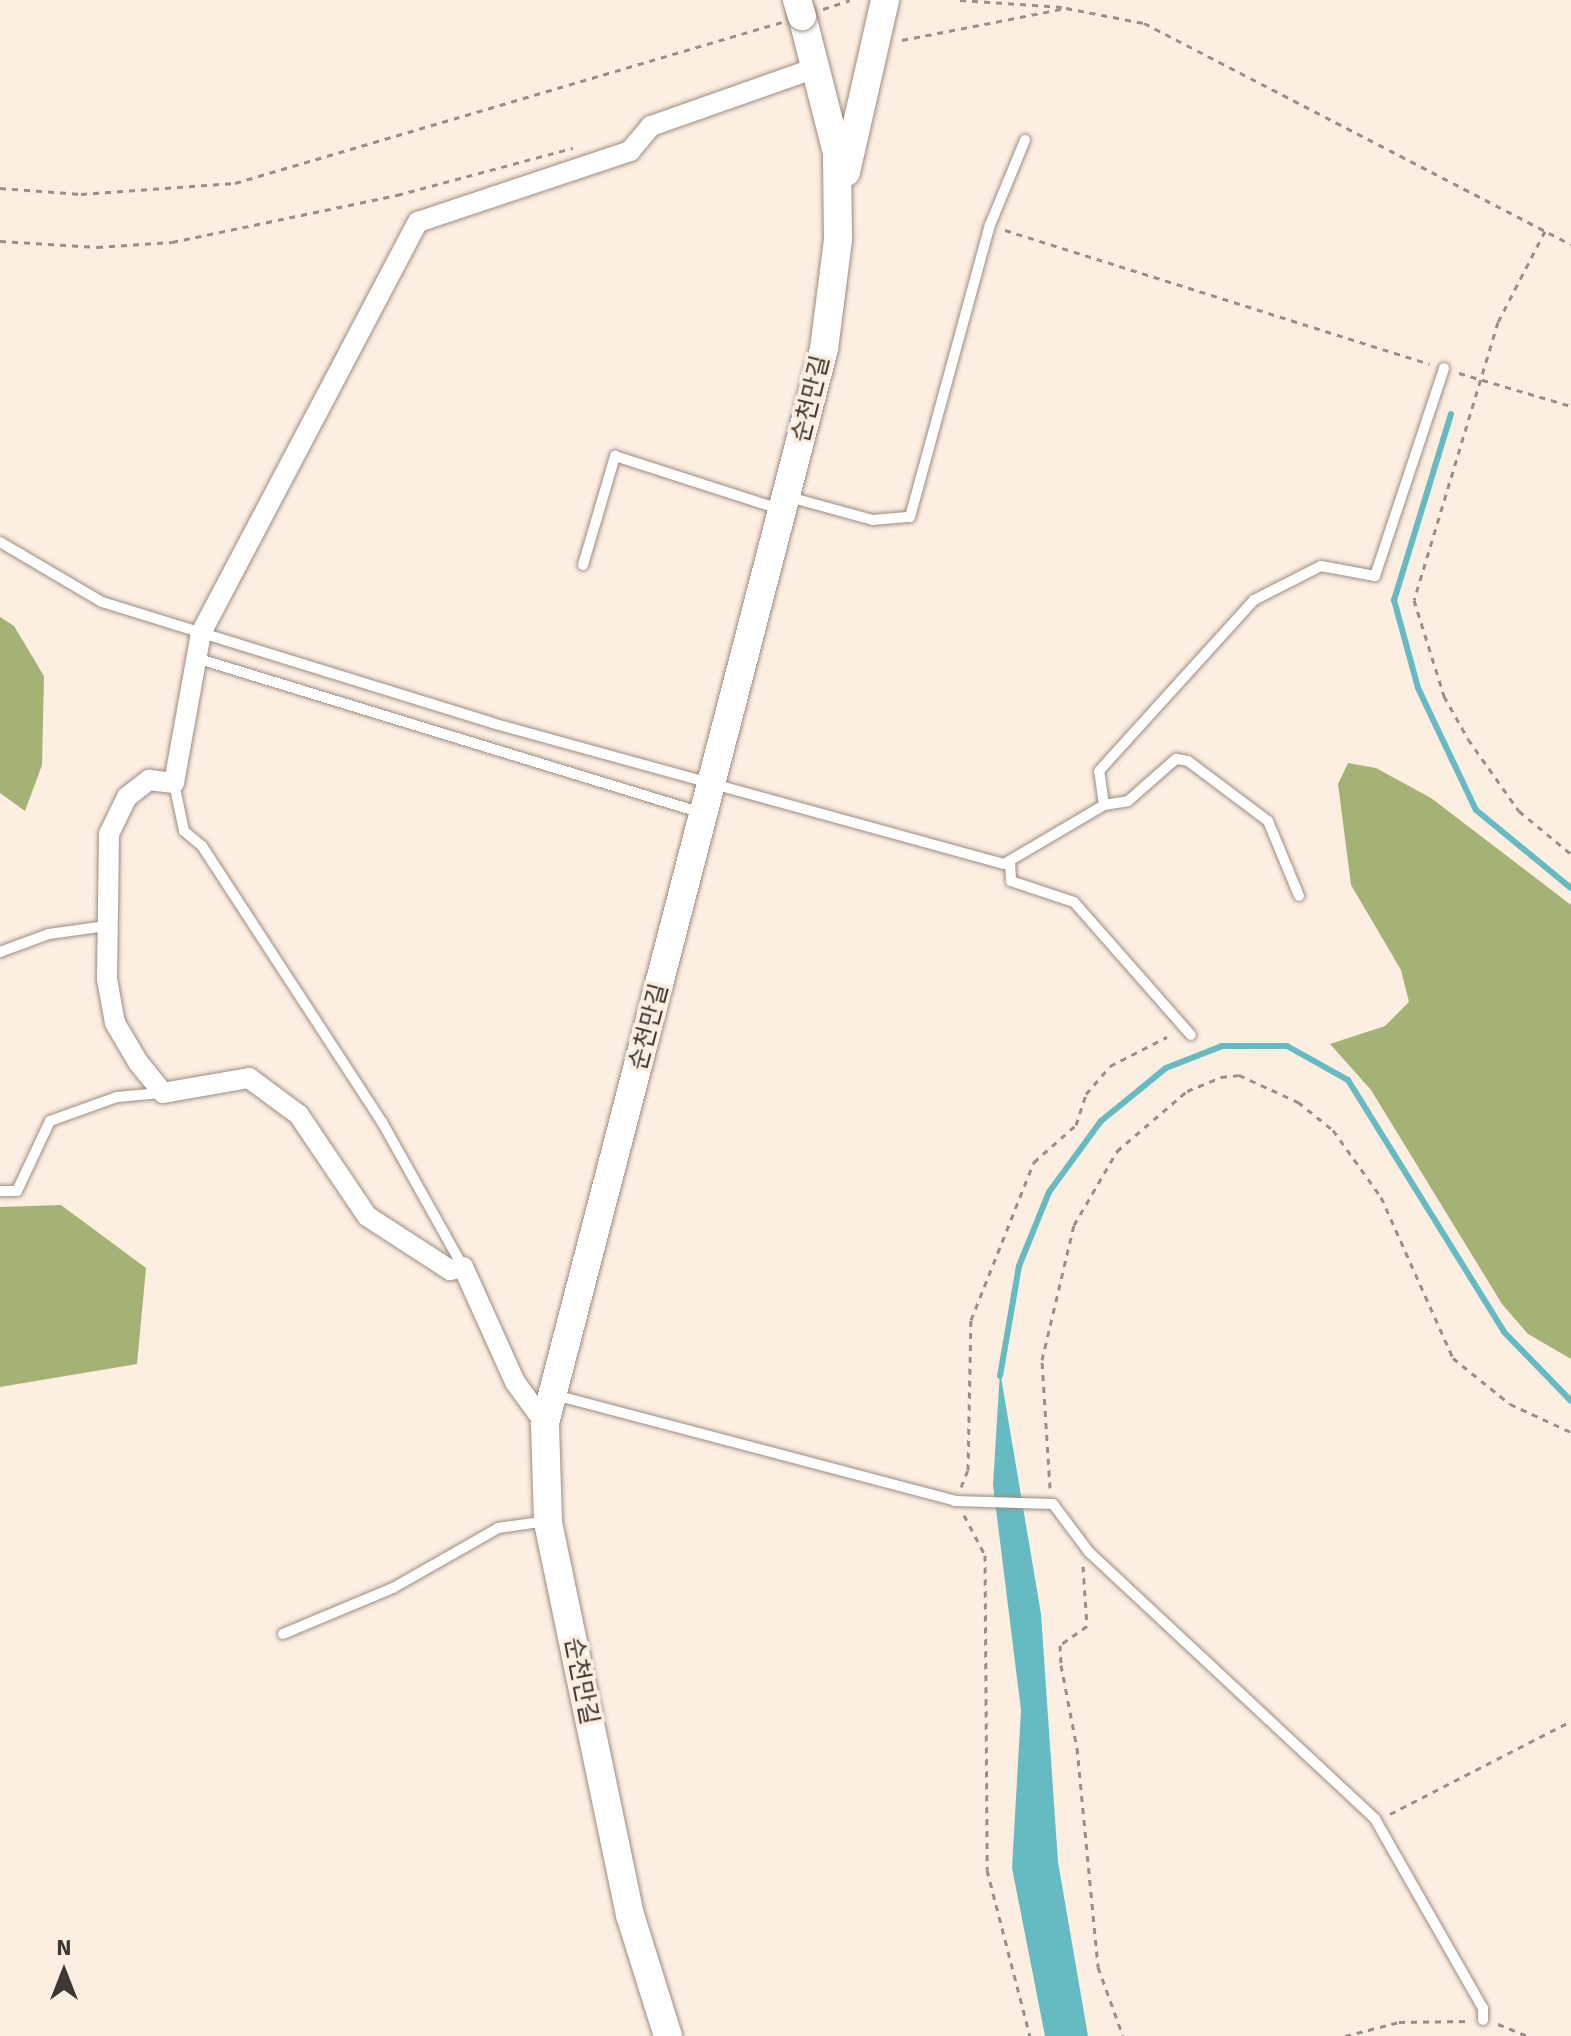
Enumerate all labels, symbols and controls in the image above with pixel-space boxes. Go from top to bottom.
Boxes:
street label: 순천만길 [786,353,836,445]
street label: 순천만길 [624,981,674,1073]
street label: 순천만길 [558,1635,604,1727]
north arrow [24,1932,104,2012]
text: N [56,1934,72,1961]

